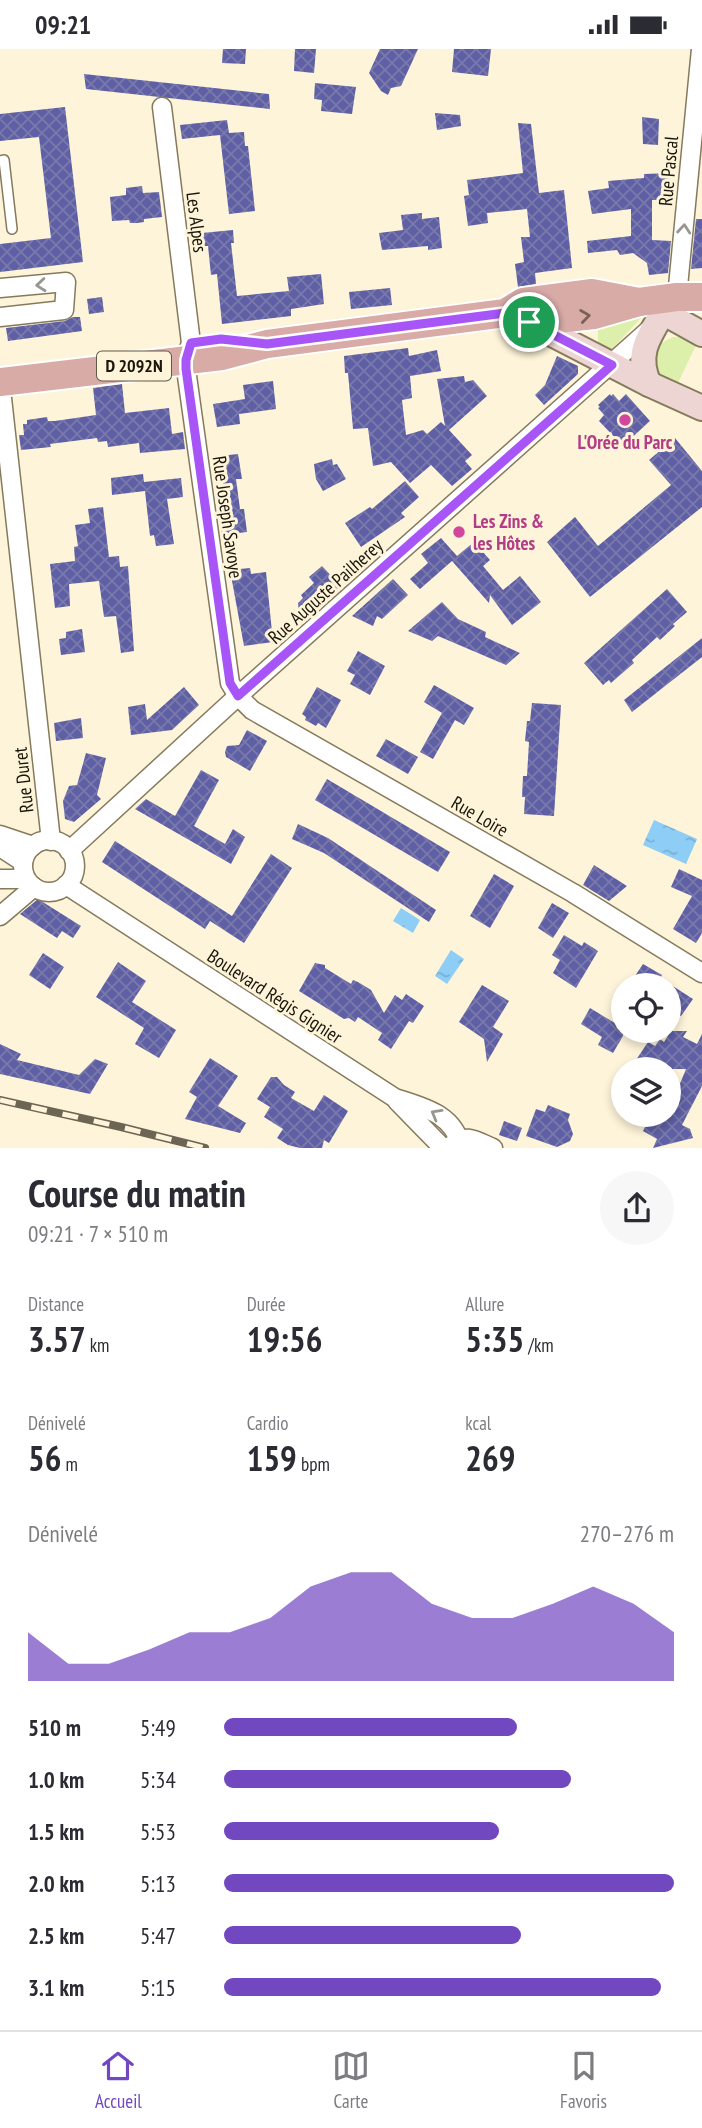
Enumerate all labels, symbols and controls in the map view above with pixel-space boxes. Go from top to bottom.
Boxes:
text: 09:21 [35,8,91,41]
street label: Rue Pascal [653,134,683,207]
street label: Les Alpes [181,190,213,254]
one-way arrow [676,223,691,234]
one-way arrow [36,277,47,292]
pin [499,292,559,352]
icon: arrive [510,303,548,341]
one-way arrow [579,308,591,323]
road number: D 2092N [97,351,171,381]
marker: L'Orée du Parc [617,412,633,428]
place label: L'Orée du Parc [577,430,673,454]
street label: Rue Joseph Savoye [208,454,248,580]
place label: Les Zins & les Hôtes [473,509,544,555]
marker: Les Zins & les Hôtes [451,524,467,540]
street label: Rue Auguste Pailherey [263,533,388,649]
street label: Rue Duret [8,745,38,814]
street label: Rue Loire [447,790,513,842]
street label: Boulevard Régis Gignier [203,943,348,1049]
map controls [611,973,681,1127]
button: locate [611,973,681,1043]
button: layers [611,1057,681,1127]
one-way arrow [431,1109,444,1122]
text: Course du matin [28,1168,246,1217]
button: share [600,1171,674,1245]
text: 09:21 · 7 × 510 m [28,1219,168,1248]
text: Distance [28,1292,84,1316]
text: Durée [247,1292,286,1316]
text: Allure [465,1292,504,1316]
text: 3.57 [28,1316,86,1362]
text: 19:56 [247,1316,322,1362]
text: 5:35 [465,1316,524,1362]
text: km [86,1333,109,1357]
text: /km [524,1333,554,1357]
text: Dénivelé [28,1411,86,1435]
text: Cardio [247,1411,288,1435]
text: kcal [465,1411,491,1435]
text: 56 [28,1435,61,1481]
text: 159 [247,1435,297,1481]
text: 269 [465,1435,516,1481]
text: m [61,1452,78,1476]
text: bpm [297,1452,330,1476]
text: Dénivelé [28,1519,98,1548]
text: 270–276 m [580,1519,674,1548]
text: 510 m [28,1713,81,1742]
text: 5:49 [140,1713,176,1742]
text: 1.0 km [28,1765,84,1794]
text: 5:34 [140,1765,176,1794]
text: 1.5 km [28,1817,84,1846]
text: 5:53 [140,1817,176,1846]
text: 2.0 km [28,1869,84,1898]
text: 5:13 [140,1869,176,1898]
text: 2.5 km [28,1921,84,1950]
text: 5:47 [140,1921,176,1950]
text: 3.1 km [28,1973,84,2002]
text: 5:15 [140,1973,176,2002]
tab: Accueil [95,2047,142,2113]
tab: Carte [332,2047,370,2113]
tab: Favoris [560,2047,607,2113]

